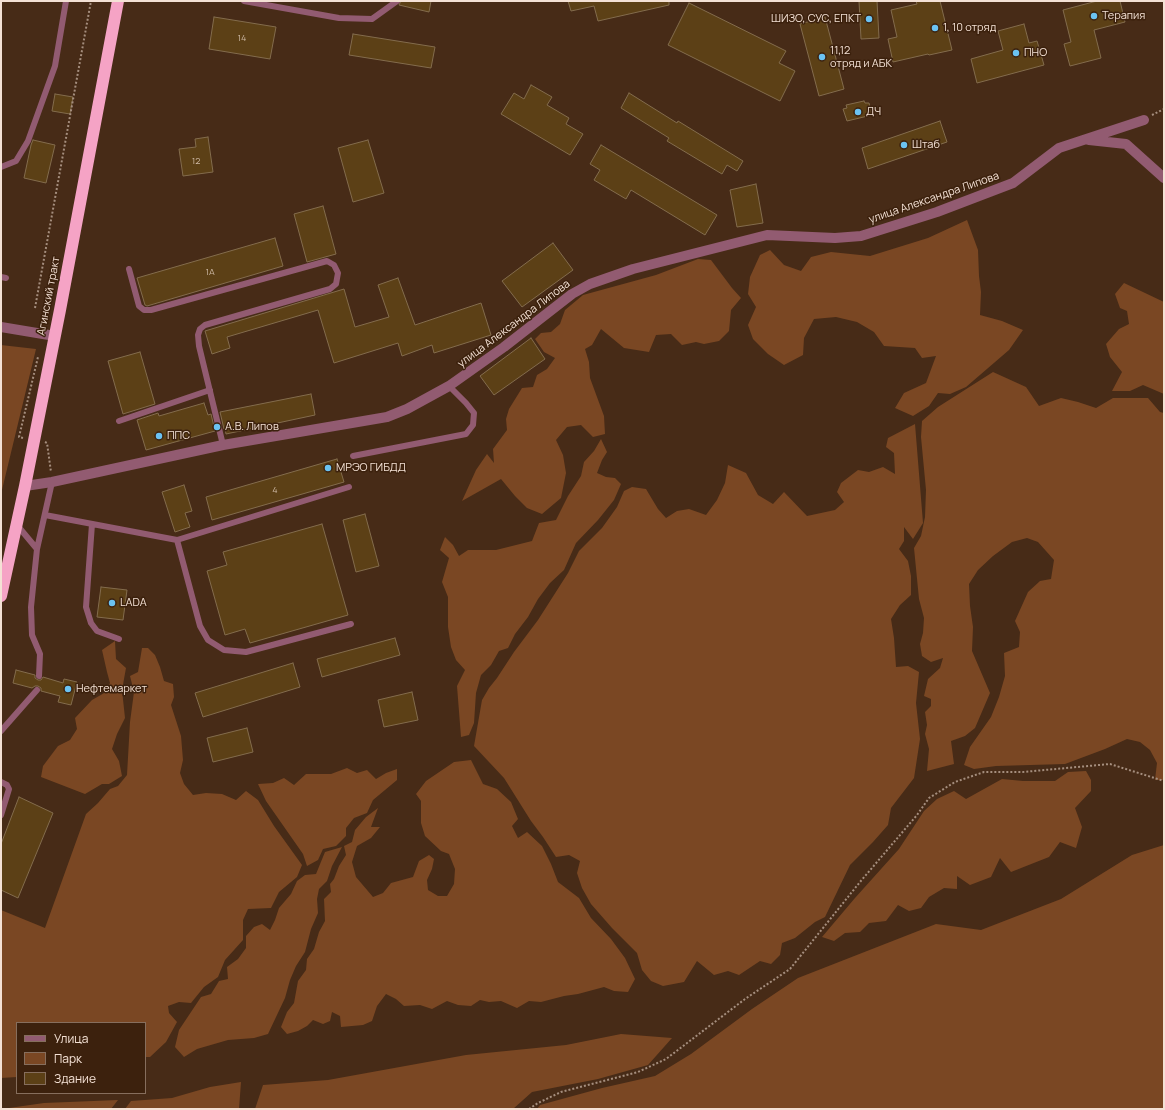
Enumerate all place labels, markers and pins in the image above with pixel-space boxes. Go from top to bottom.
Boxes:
place label: Терапия [1102,9,1145,23]
marker: Терапия [1089,11,1099,21]
place label: ШИЗО, СУС, ЕПКТ [771,12,861,26]
marker: ШИЗО, СУС, ЕПКТ [864,14,874,24]
place label: 1, 10 отряд [943,21,996,35]
marker: 1, 10 отряд [930,23,940,33]
place label: 11,12 отряд и АБК [830,44,892,70]
place label: ПНО [1024,46,1047,60]
marker: ПНО [1011,48,1021,58]
marker: 11,12 отряд и АБК [817,52,827,62]
place label: ДЧ [866,105,881,119]
marker: ДЧ [853,107,863,117]
place label: Штаб [912,138,940,152]
marker: Штаб [899,140,909,150]
place label: А.В. Липов [225,420,279,434]
marker: А.В. Липов [212,422,222,432]
place label: ППС [167,429,190,443]
marker: ППС [154,431,164,441]
place label: МРЭО ГИБДД [336,461,406,475]
marker: МРЭО ГИБДД [323,463,333,473]
place label: LADA [120,596,147,610]
marker: LADA [107,598,117,608]
place label: Нефтемаркет [76,682,147,696]
marker: Нефтемаркет [63,684,73,694]

